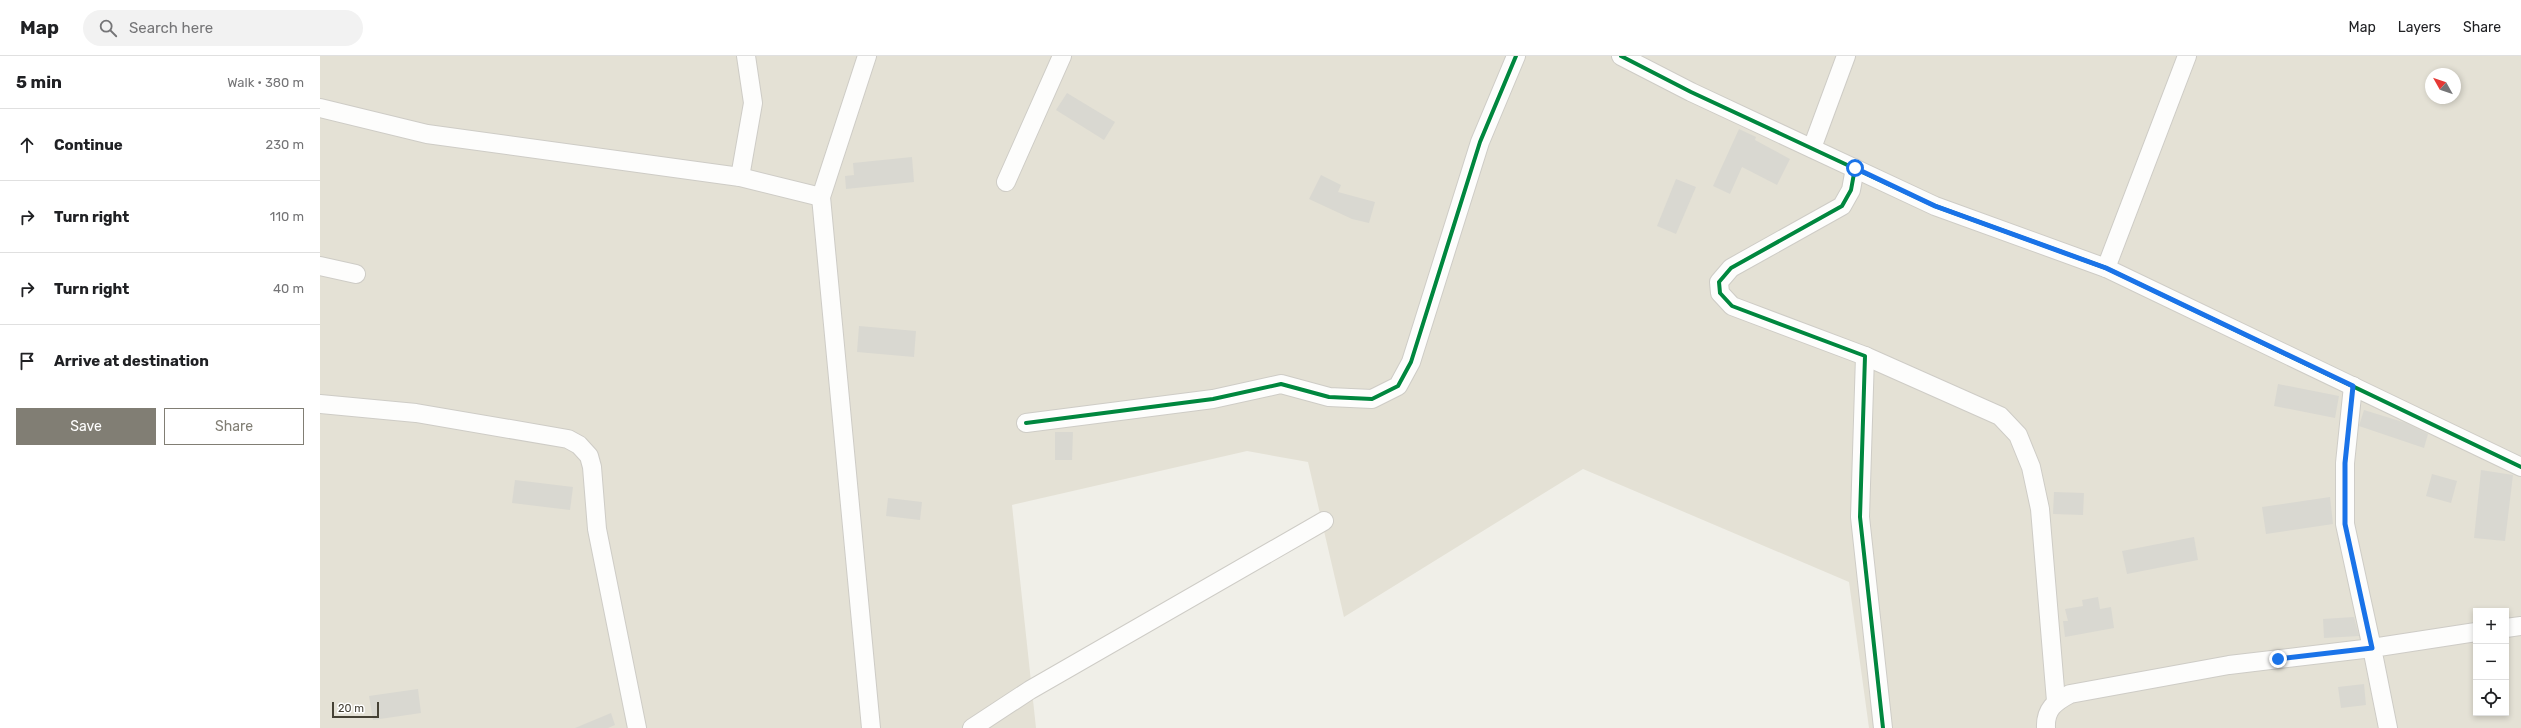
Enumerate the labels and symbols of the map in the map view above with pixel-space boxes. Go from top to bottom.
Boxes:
north arrow [2425,68,2461,104]
route start [1846,159,1864,177]
route end [2269,650,2287,668]
scale bar [332,700,379,719]

